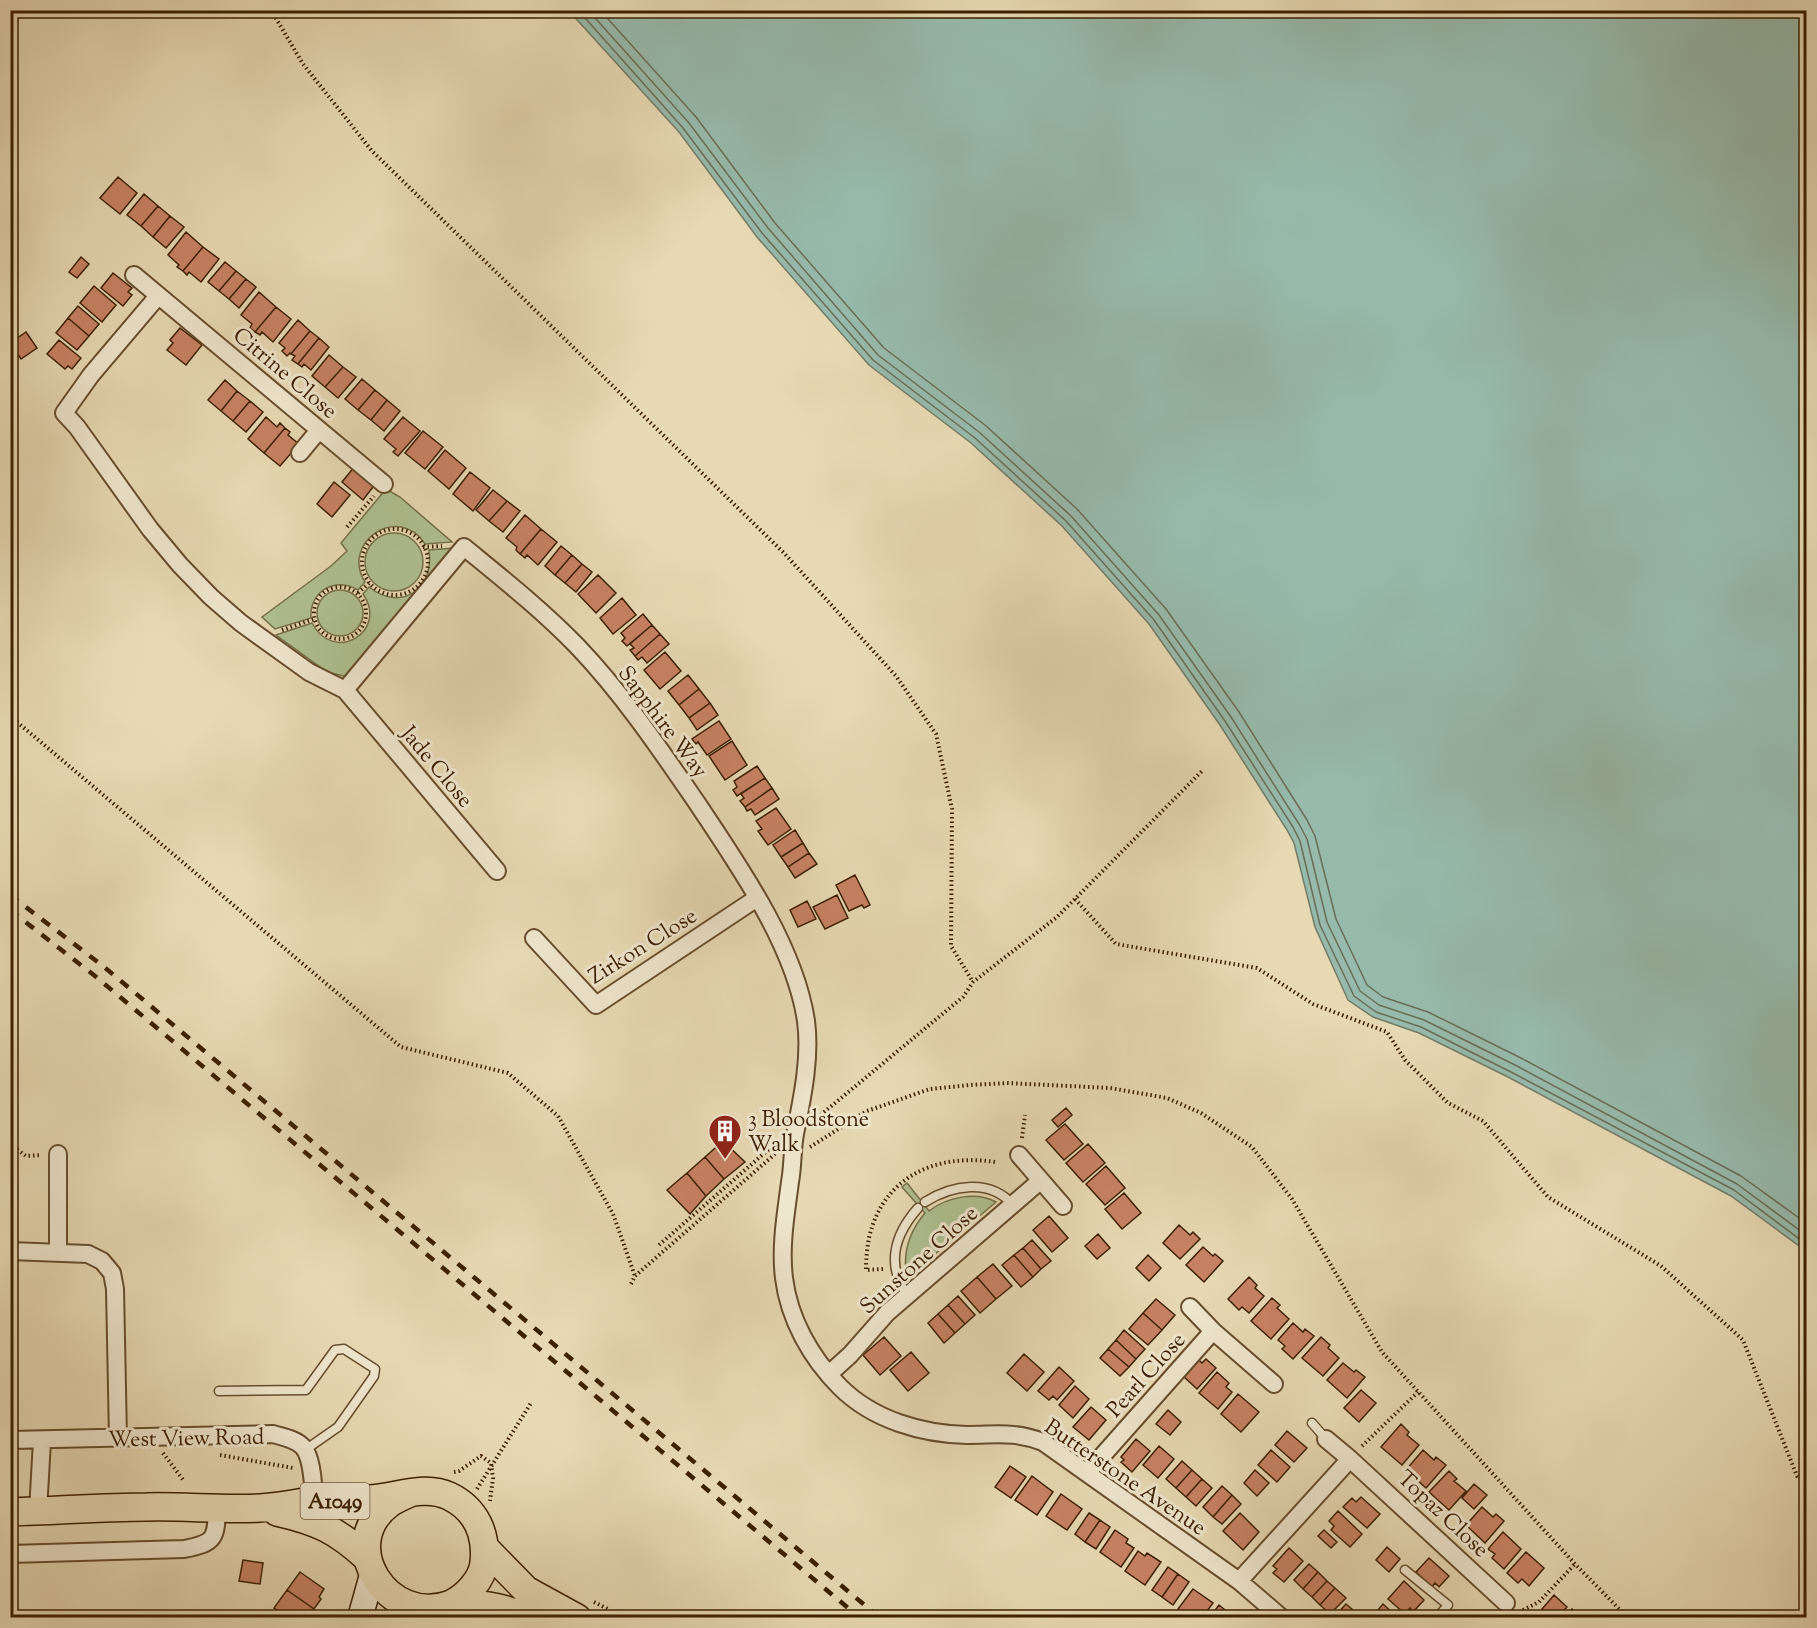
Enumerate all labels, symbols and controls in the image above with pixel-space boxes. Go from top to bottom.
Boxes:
street label: Citrine Close [225,321,343,428]
street label: Sapphire Way [609,660,715,786]
street label: Jade Close [391,719,479,816]
street label: Zirkon Close [583,902,704,994]
place label: 3 Bloodstone Walk [748,1105,869,1162]
building icon: 3 Bloodstone Walk [707,1113,743,1160]
street label: Sunstone Close [854,1199,986,1323]
street label: Pearl Close [1100,1326,1194,1426]
street label: Butterstone Avenue [1037,1412,1212,1545]
street label: West View Road [108,1423,265,1457]
street label: Topaz Close [1389,1464,1495,1566]
road number: A1049 [300,1483,370,1519]

